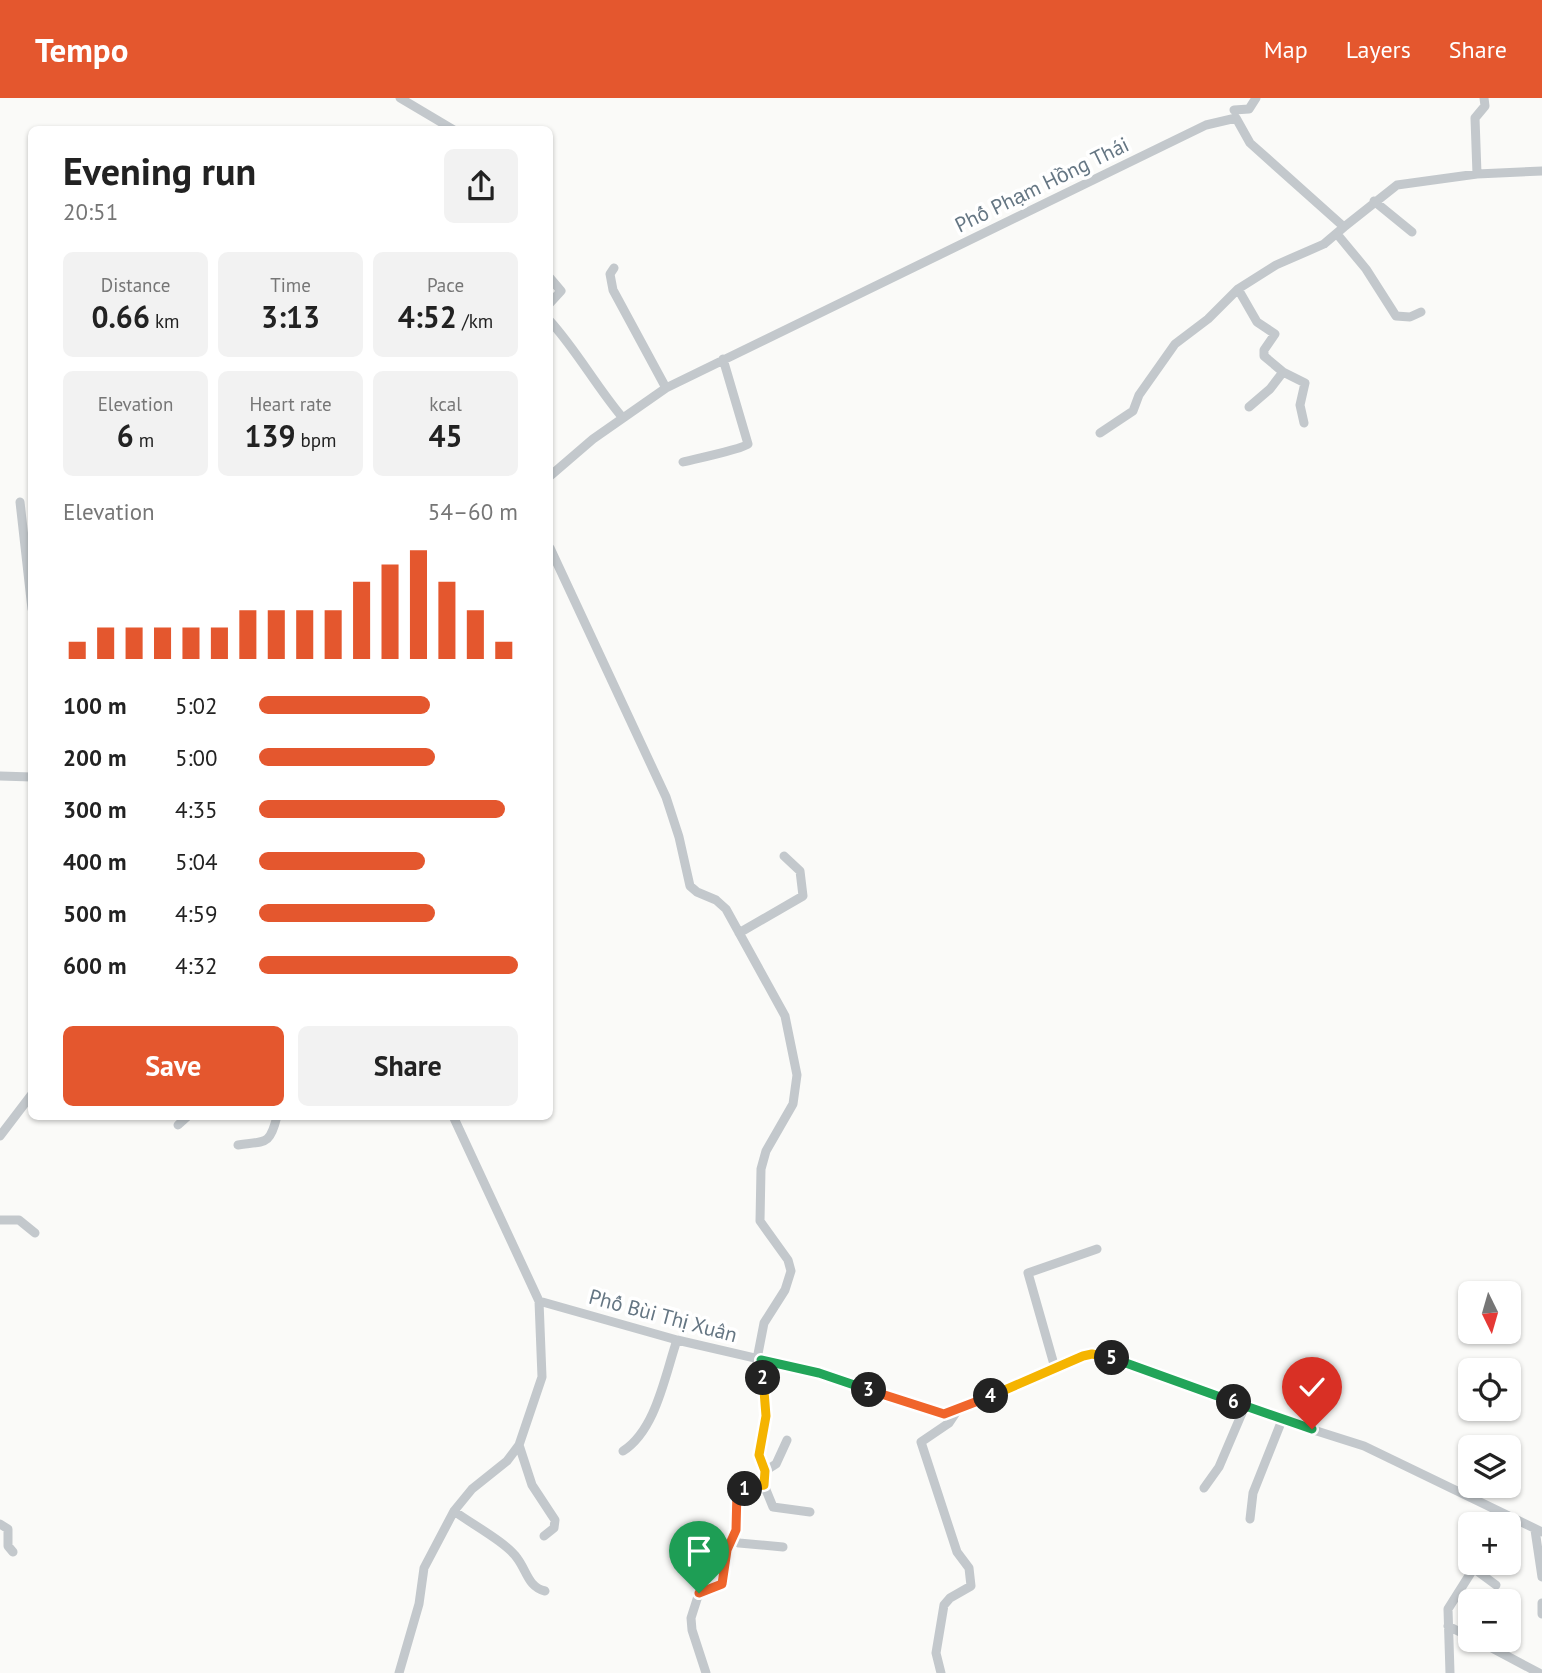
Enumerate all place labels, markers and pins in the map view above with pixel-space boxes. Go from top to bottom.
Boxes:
pin: 5 [1094,1340,1130,1376]
pin [1282,1357,1342,1429]
pin: 2 [746,1360,780,1396]
pin: 3 [852,1372,886,1408]
pin: 4 [974,1378,1009,1414]
pin: 6 [1216,1384,1252,1420]
pin: 1 [728,1472,762,1506]
pin [669,1521,729,1593]

